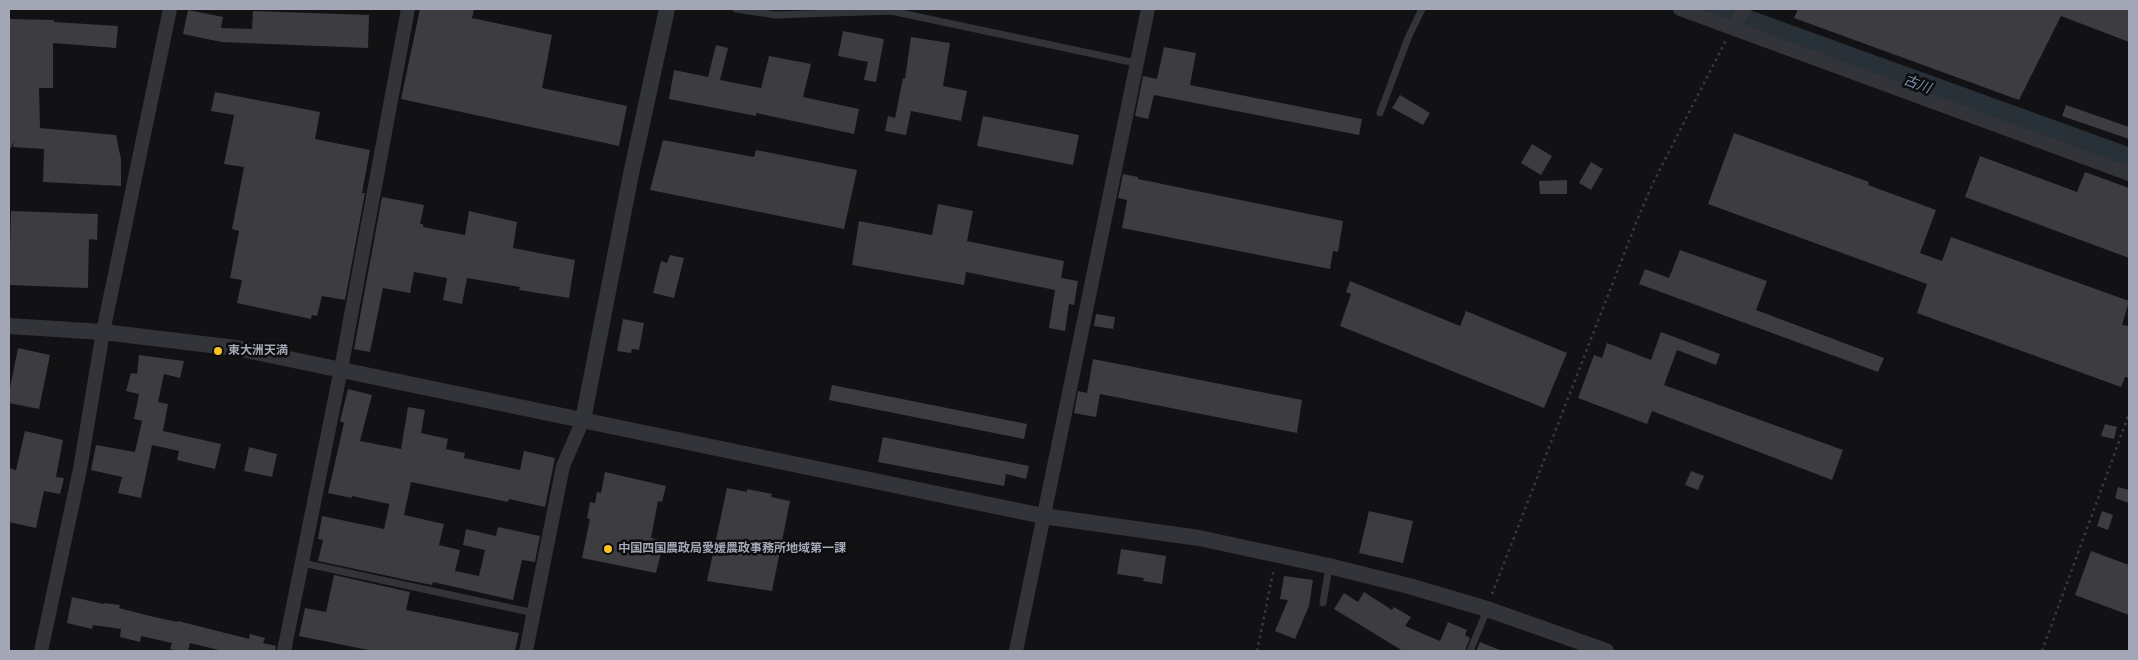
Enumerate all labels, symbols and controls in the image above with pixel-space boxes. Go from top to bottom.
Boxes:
water label: 古川 [1901,72,1933,98]
place label: 東大洲天満 [228,344,288,358]
marker: 東大洲天満 [212,345,224,357]
place label: 中国四国農政局愛媛農政事務所地域第一課 [618,542,846,556]
marker: 中国四国農政局愛媛農政事務所地域第一課 [602,543,614,555]

